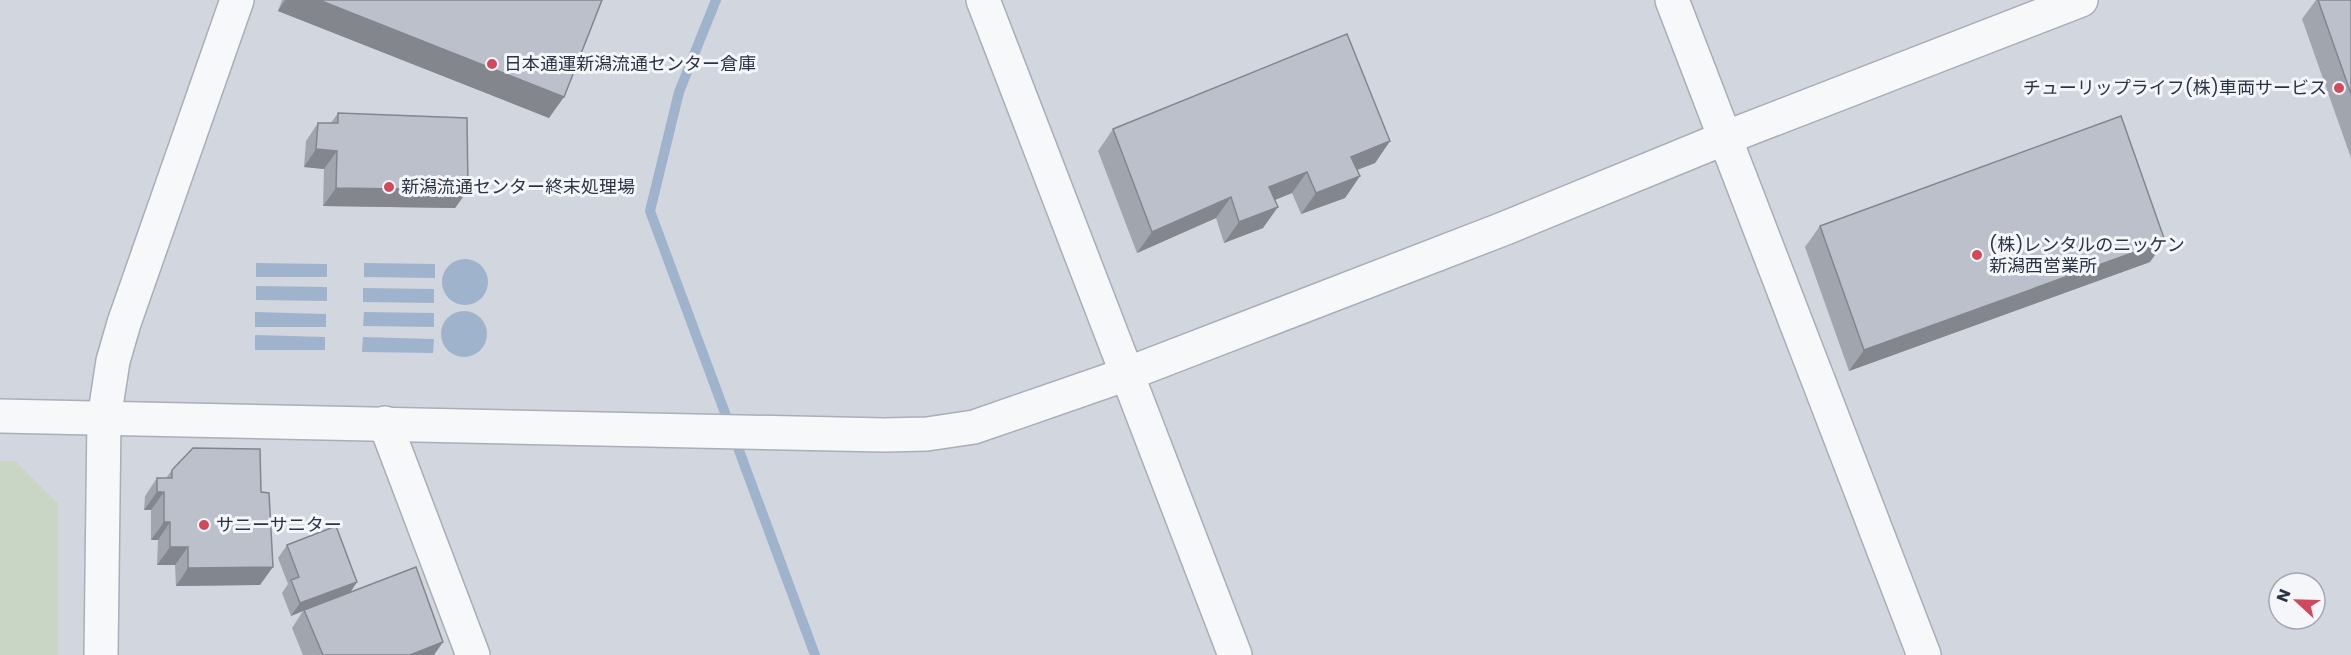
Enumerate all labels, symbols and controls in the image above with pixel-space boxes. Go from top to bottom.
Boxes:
place label: 日本通運新潟流通センター倉庫 [504,51,756,76]
marker: 日本通運新潟流通センター倉庫 [485,57,499,71]
place label: チューリップライフ(株)車両サービス [2023,75,2327,100]
marker: チューリップライフ(株)車両サービス [2332,81,2346,95]
place label: 新潟流通センター終末処理場 [401,174,635,199]
marker: 新潟流通センター終末処理場 [382,180,396,194]
place label: (株)レンタルのニッケン 新潟西営業所 [1989,232,2185,278]
marker: (株)レンタルのニッケン 新潟西営業所 [1970,248,1984,262]
place label: サニーサニター [216,512,342,537]
marker: サニーサニター [197,518,211,532]
north arrow [2267,571,2327,631]
text: N [2271,586,2296,605]

